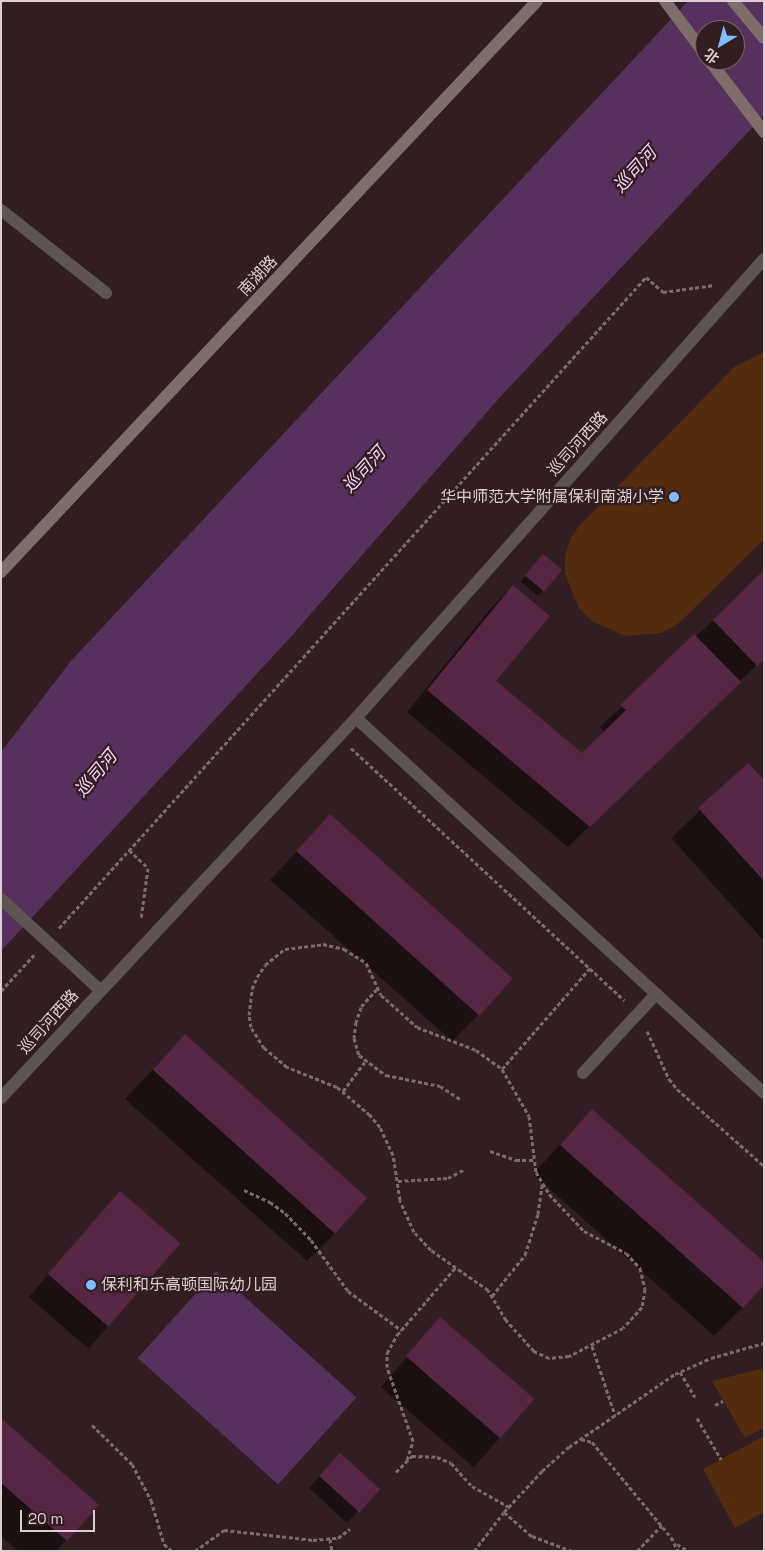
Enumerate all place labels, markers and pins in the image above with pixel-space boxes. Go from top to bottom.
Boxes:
place label: 华中师范大学附属保利南湖小学 [440,487,664,507]
marker: 华中师范大学附属保利南湖小学 [668,491,680,503]
place label: 保利和乐高顿国际幼儿园 [101,1275,277,1295]
marker: 保利和乐高顿国际幼儿园 [85,1279,97,1291]

